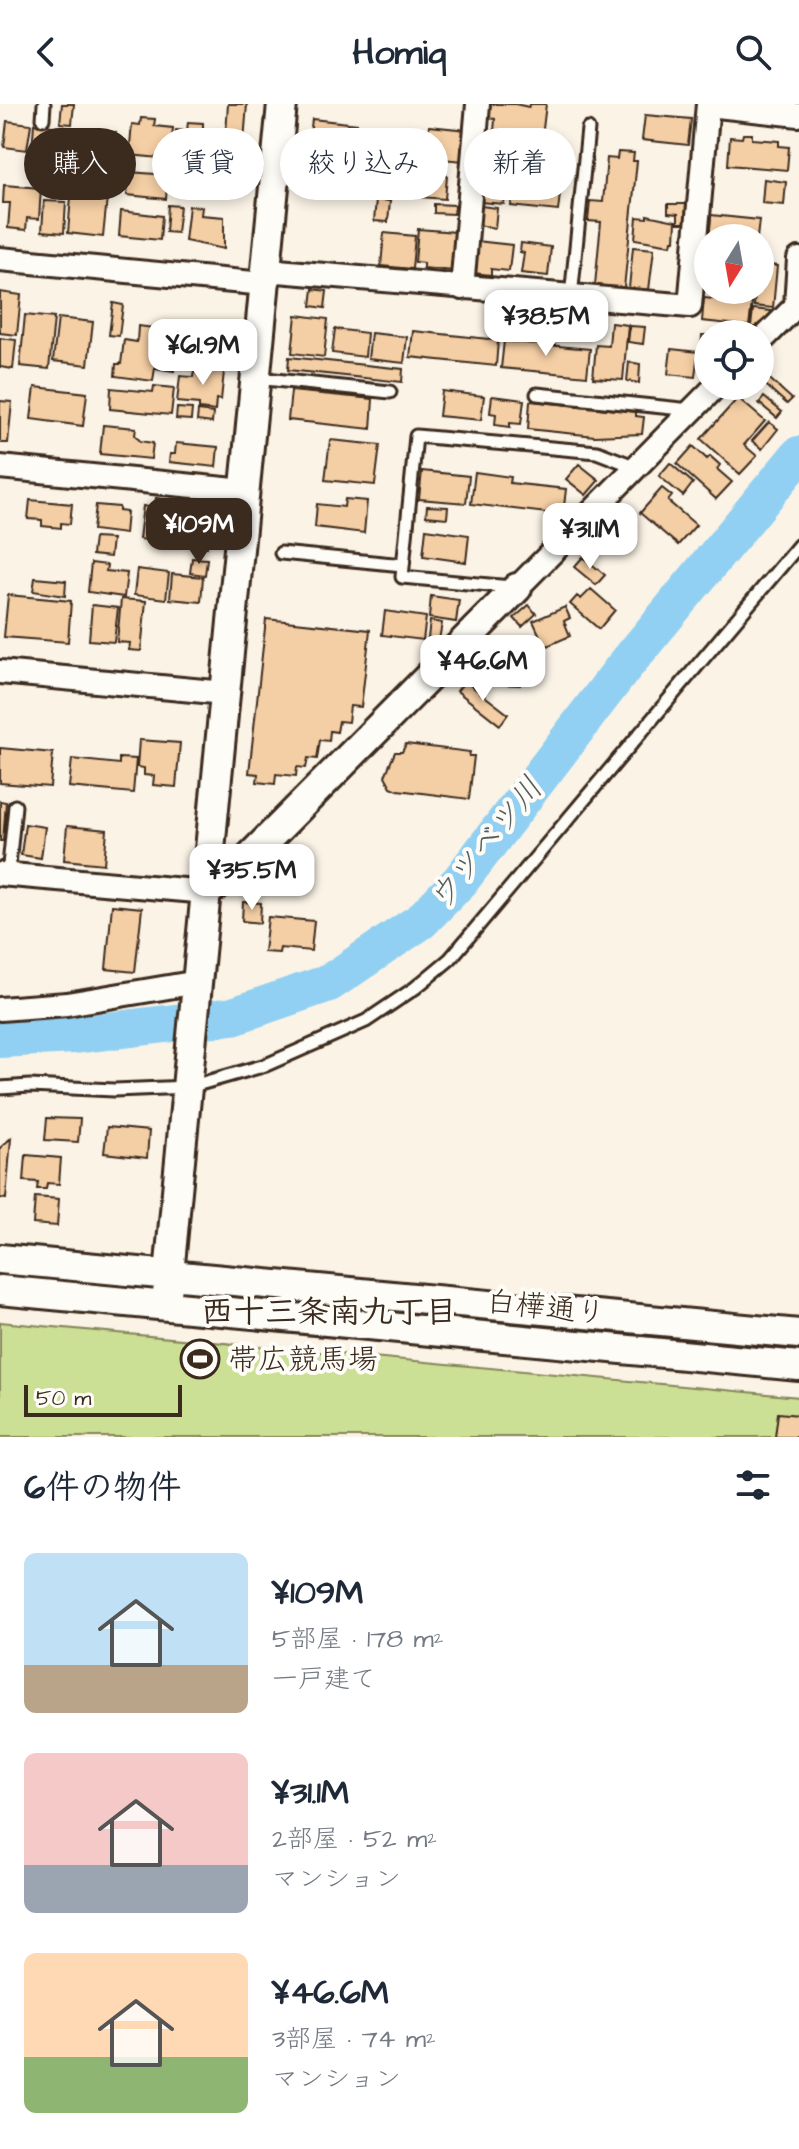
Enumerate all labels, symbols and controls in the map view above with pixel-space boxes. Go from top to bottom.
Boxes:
text: Homiq [352,27,447,78]
icon: back [24,30,68,74]
icon: search [731,30,775,74]
chip: 購入 [24,128,136,200]
chip: 賃貸 [152,128,264,200]
chip: 絞り込み [280,128,448,200]
chip: 新着 [464,128,576,200]
north arrow [694,224,774,304]
map controls [694,224,774,400]
pin: ¥38.5M [481,290,611,358]
text: ¥38.5M [502,298,590,334]
pin: ¥61.9M [138,319,268,387]
button: locate [694,320,774,400]
text: ¥61.9M [166,327,240,363]
pin: ¥109M [143,498,255,566]
pin: ¥31.1M [525,503,655,571]
text: ¥109M [164,506,234,542]
text: ¥31.1M [561,511,619,547]
pin: ¥46.6M [418,635,548,703]
text: ¥46.6M [438,643,528,679]
water label: ウツベツ川 [418,768,554,920]
pin: ¥35.5M [187,844,317,912]
text: ¥35.5M [207,852,297,888]
street label: 白樺通り [484,1281,608,1335]
district label: 西十三条南九丁目 [201,1290,457,1335]
sports icon: 帯広競馬場 [179,1338,221,1380]
place label: 帯広競馬場 [228,1339,378,1381]
scale bar [24,1381,182,1417]
text: 50 m [36,1383,91,1414]
icon: filters [731,1463,775,1507]
text: 6件の物件 [24,1464,181,1512]
text: ¥109M [272,1569,363,1617]
icon: home [88,1585,184,1681]
text: 5部屋 · 178 m² [272,1621,443,1657]
text: 一戸建て [272,1661,376,1697]
text: ¥31.1M [272,1769,349,1817]
icon: home [88,1785,184,1881]
text: 2部屋 · 52 m² [272,1821,437,1857]
text: マンション [272,1861,401,1897]
text: ¥46.6M [272,1969,389,2017]
icon: home [88,1985,184,2081]
text: 3部屋 · 74 m² [272,2021,436,2057]
text: マンション [272,2061,401,2097]

